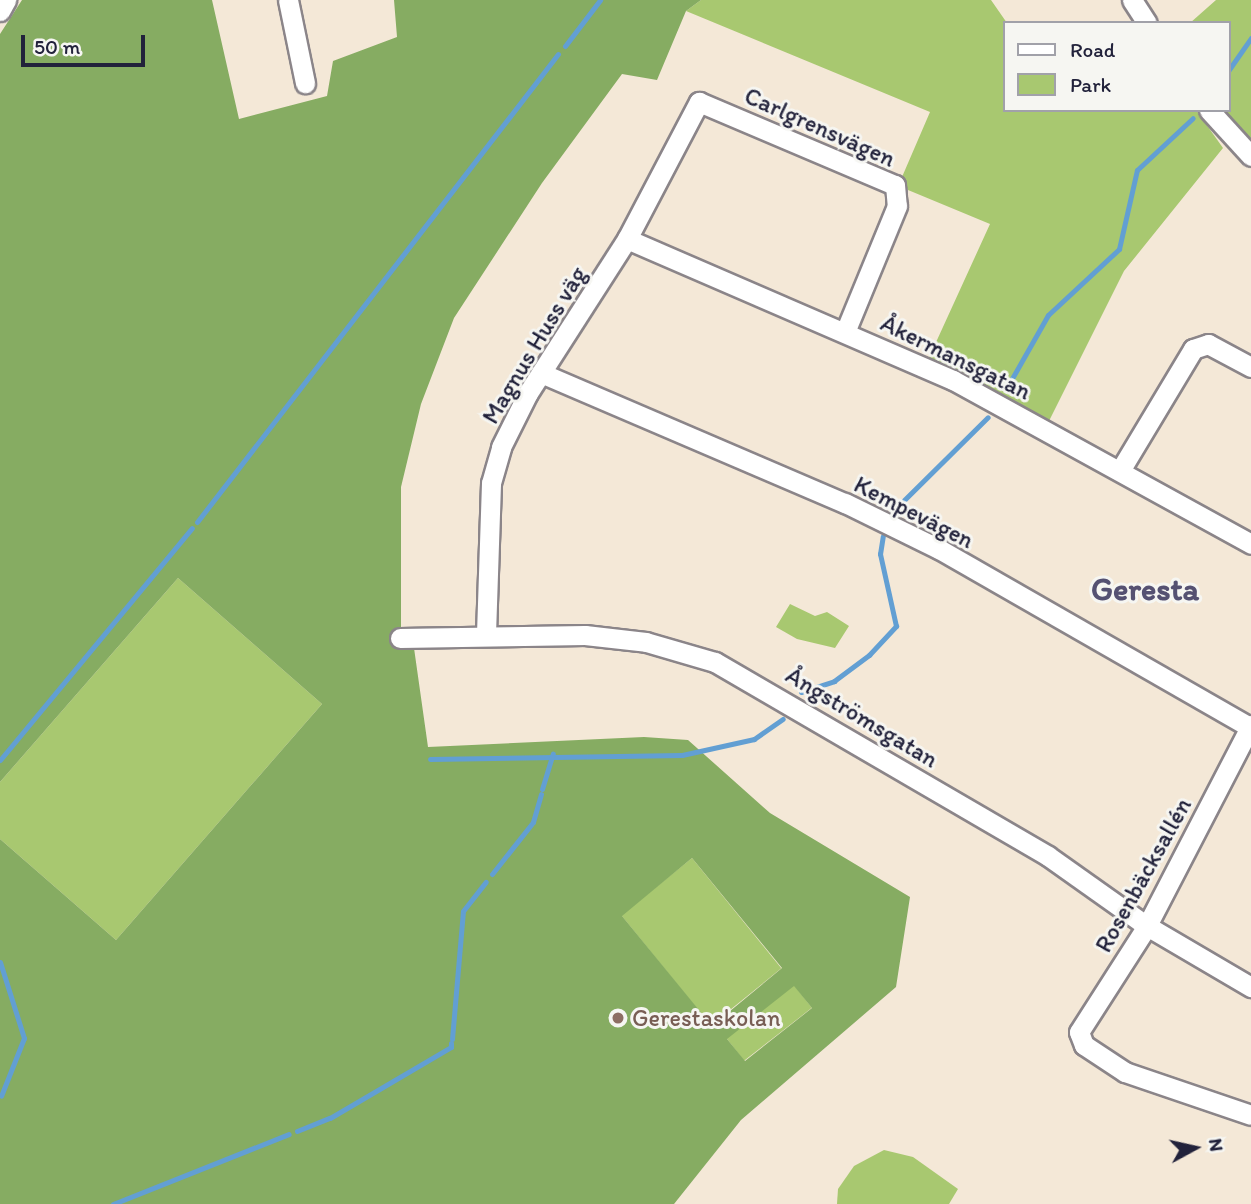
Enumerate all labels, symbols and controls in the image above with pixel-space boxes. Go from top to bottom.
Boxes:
scale bar [24,21,149,65]
legend [1002,21,1230,112]
text: 50 m [34,34,80,59]
text: Road [1070,37,1115,62]
text: Park [1070,72,1111,97]
street label: Carlgrensvägen [740,81,900,173]
street label: Magnus Huss väg [476,261,592,429]
street label: Åkermansgatan [876,308,1036,406]
street label: Kempevägen [849,470,979,554]
district label: Geresta [1091,570,1199,608]
street label: Ångströmsgatan [781,660,943,774]
street label: Rosenbäcksallén [1089,793,1197,957]
place label: Gerestaskolan [632,1004,780,1032]
marker: Gerestaskolan [610,1010,626,1026]
north arrow [1160,1113,1230,1183]
text: N [1204,1137,1229,1153]

